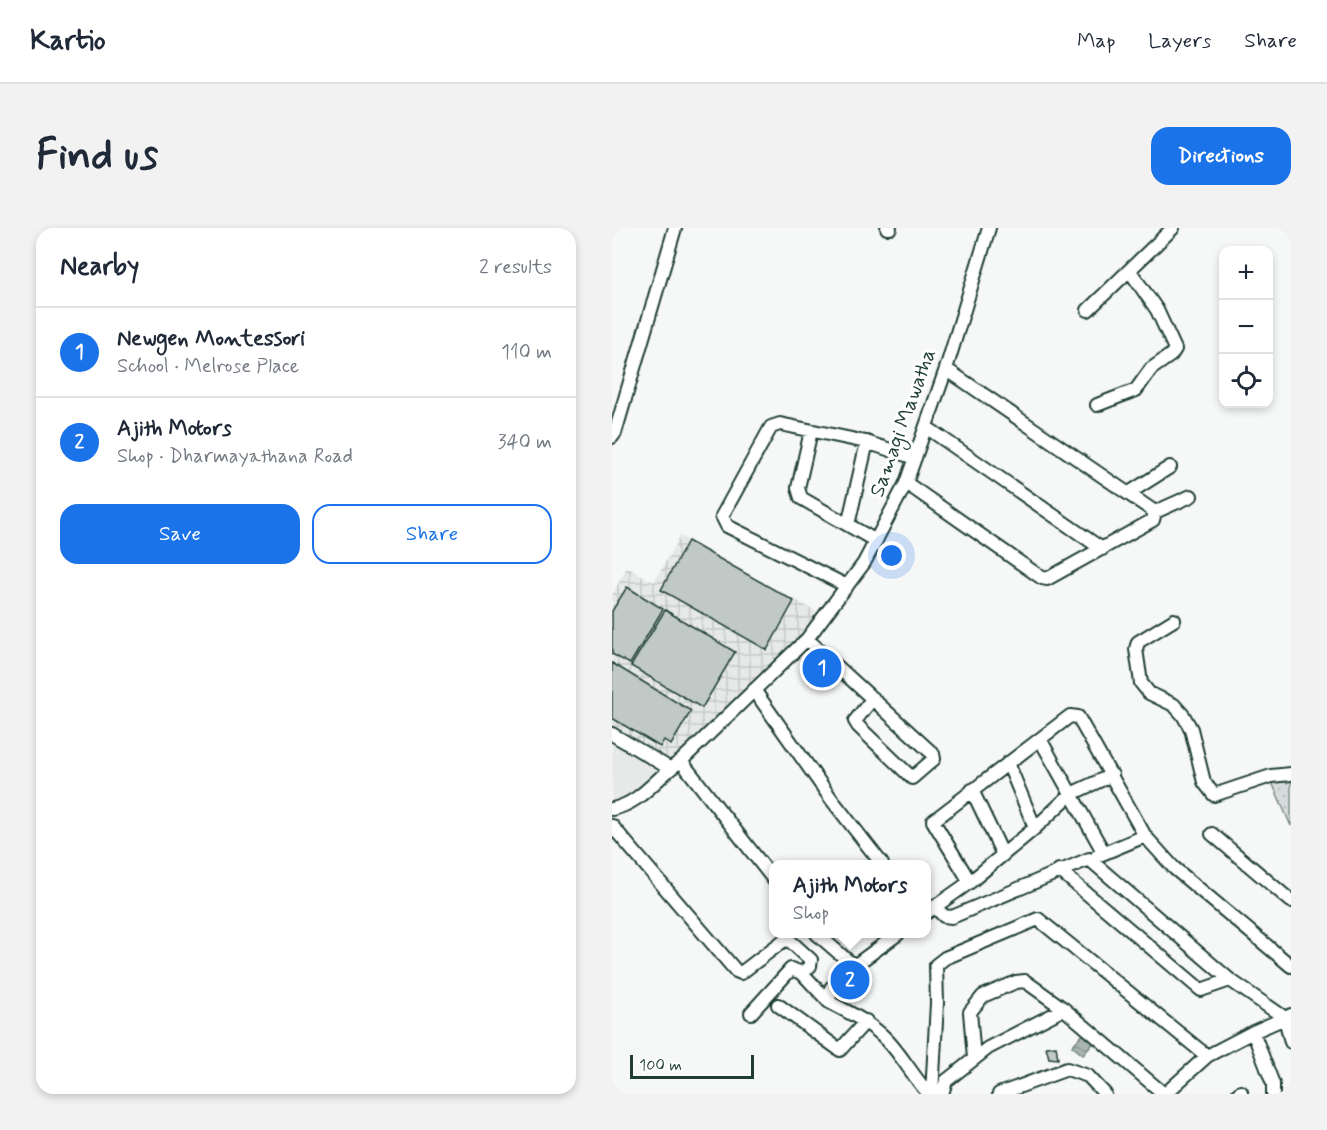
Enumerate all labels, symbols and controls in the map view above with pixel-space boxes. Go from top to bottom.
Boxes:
text: Kartio [30,23,106,60]
text: Map [1077,27,1115,55]
text: Layers [1148,27,1211,55]
text: Share [1244,27,1297,55]
button: Directions [1151,127,1291,185]
text: Find us [36,129,158,184]
map controls [1219,246,1273,408]
button: + [1219,246,1273,300]
text: Nearby [60,250,139,284]
text: 2 results [479,254,552,281]
button: − [1219,300,1273,354]
text: Newgen Montessori [117,325,305,353]
text: 1 [75,339,84,366]
text: 110 m [501,339,552,366]
street label: Samagi Mawatha [863,345,944,501]
text: School · Melrose Place [117,353,299,380]
button: locate [1219,354,1273,408]
text: Ajith Motors [117,415,232,443]
text: 2 [75,429,84,456]
text: 340 m [497,429,552,456]
text: Shop · Dharmayathana Road [117,443,353,470]
button: Save [60,504,300,564]
button: Share [312,504,552,564]
your location [877,541,906,570]
pin: 1 [802,646,842,690]
popup [769,860,931,938]
text: Ajith Motors [793,872,907,900]
text: Shop [793,900,829,927]
pin: 2 [830,958,870,1002]
scale bar [630,1052,754,1080]
text: 100 m [639,1055,682,1076]

